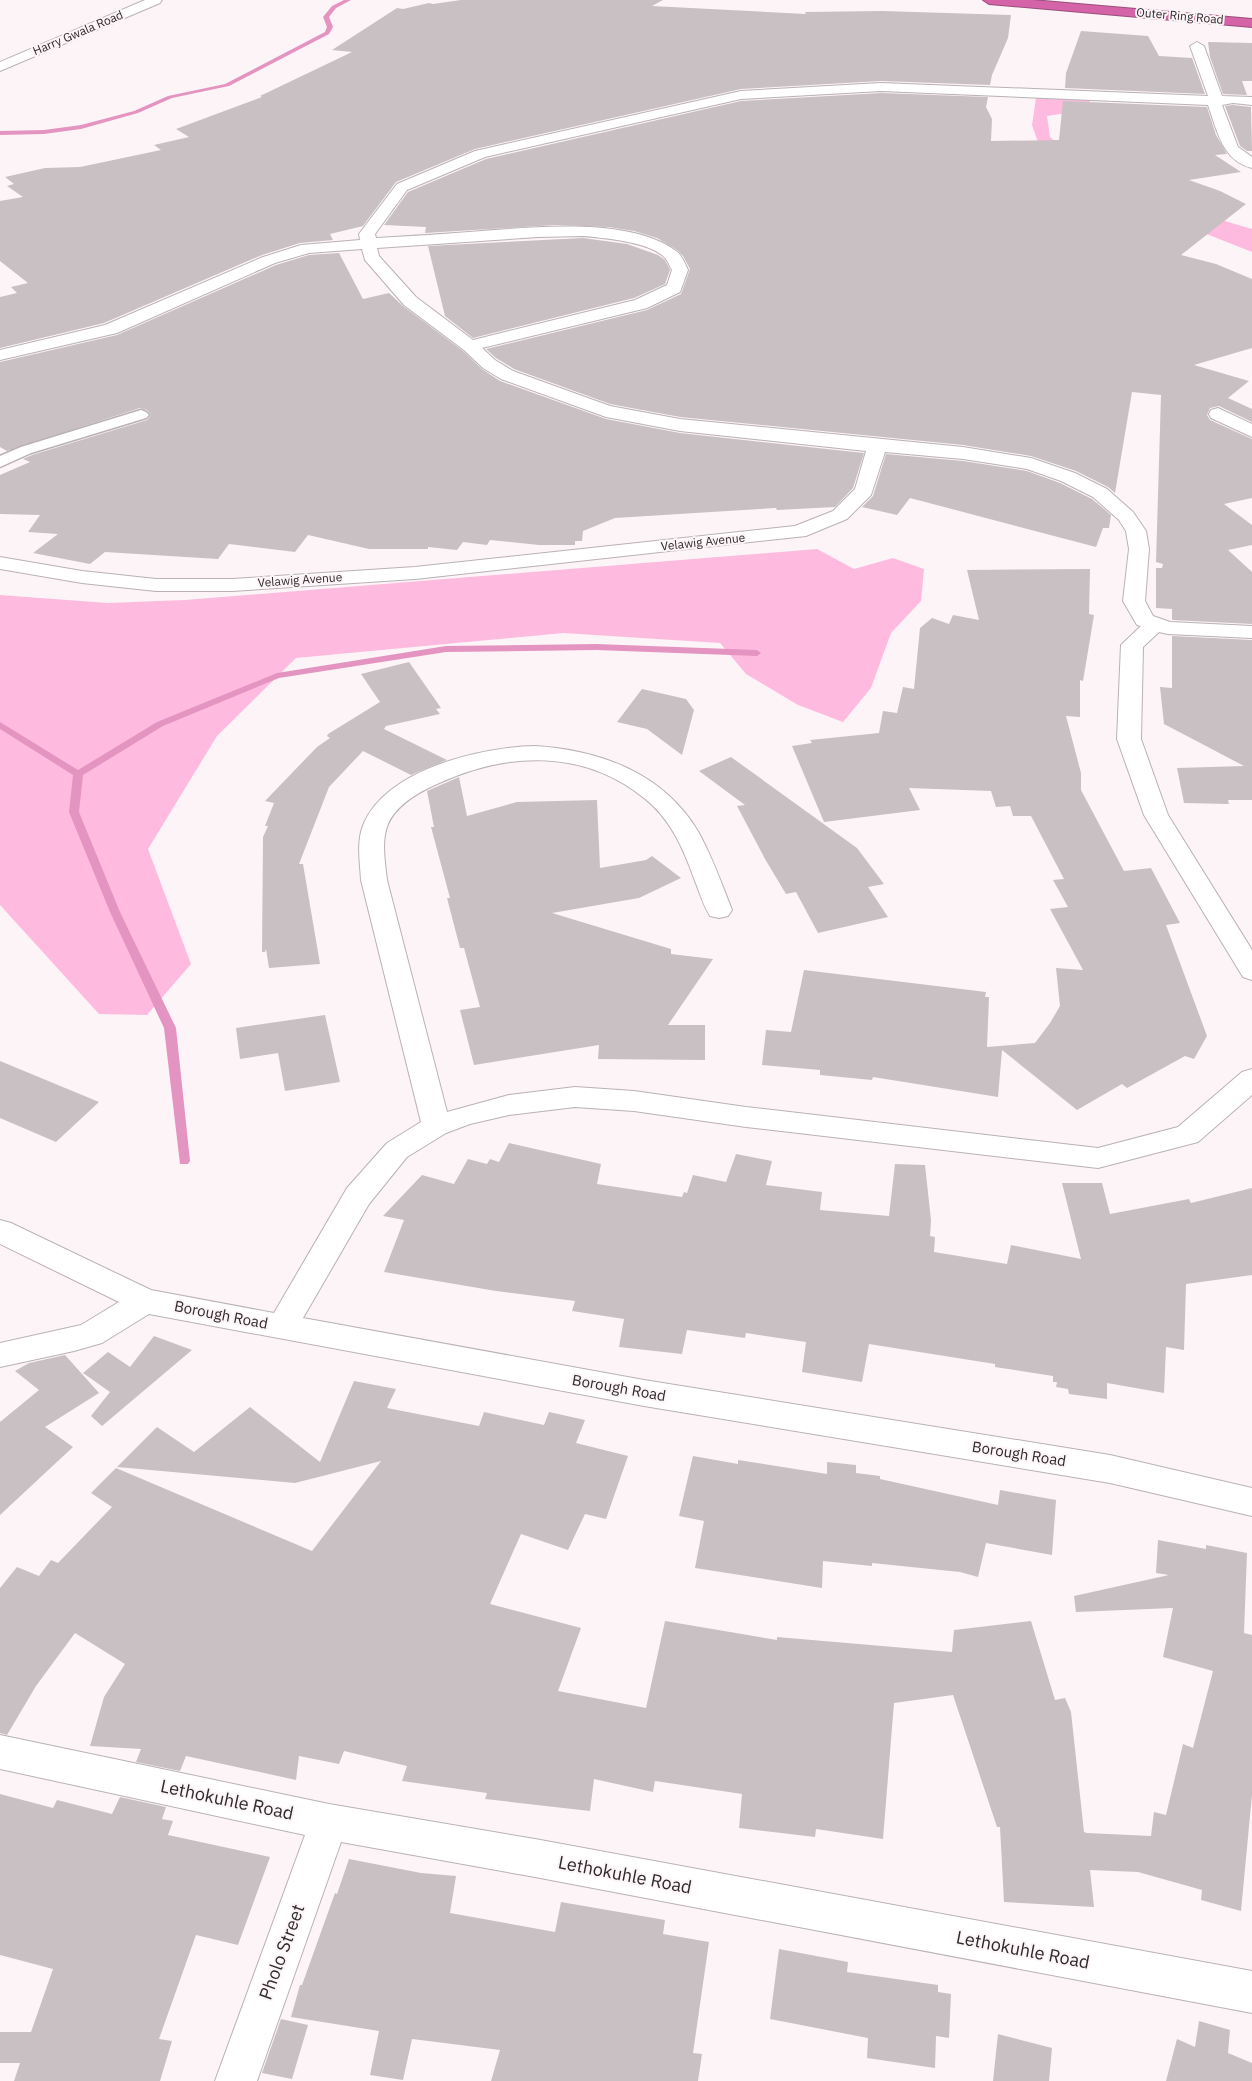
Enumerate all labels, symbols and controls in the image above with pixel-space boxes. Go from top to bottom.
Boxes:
street label: Outer Ring Road [1136,4,1224,27]
street label: Harry Gwala Road [30,7,125,58]
street label: Velawig Avenue [660,530,746,553]
street label: Velawig Avenue [257,569,343,590]
street label: Borough Road [173,1296,270,1333]
street label: Borough Road [571,1370,668,1405]
street label: Borough Road [971,1437,1067,1470]
street label: Lethokuhle Road [158,1774,296,1825]
street label: Lethokuhle Road [556,1850,694,1899]
street label: Pholo Street [254,1901,309,2003]
street label: Lethokuhle Road [954,1925,1092,1974]

